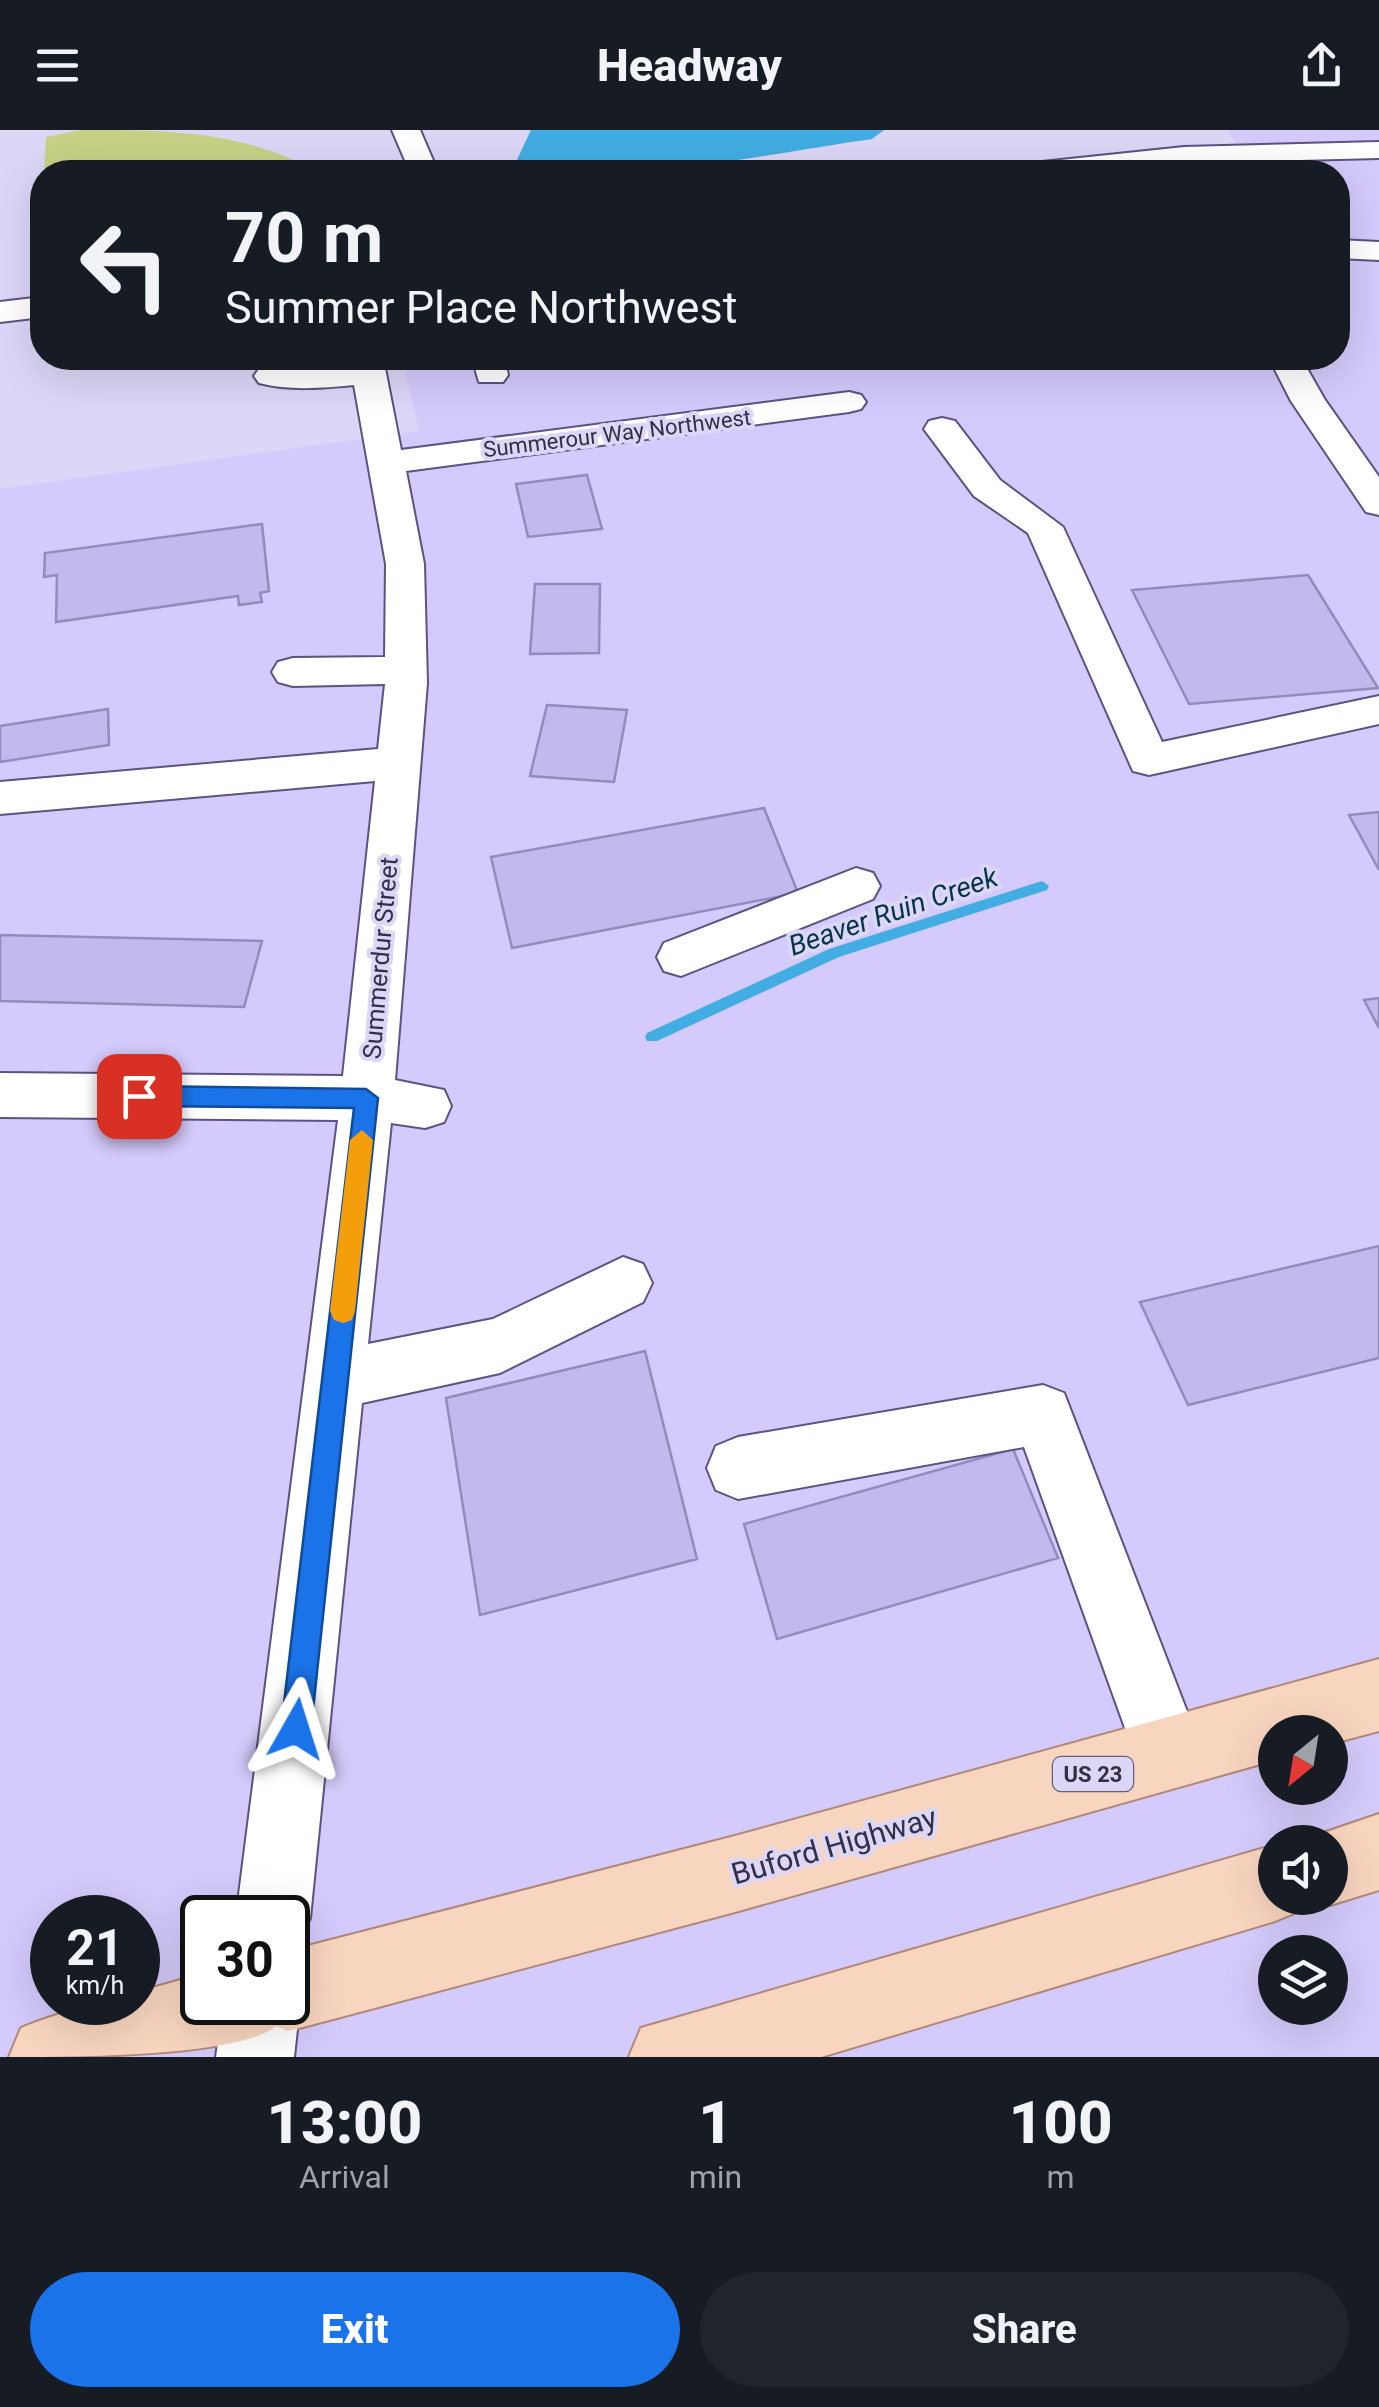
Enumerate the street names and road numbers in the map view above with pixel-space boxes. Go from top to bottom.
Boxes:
street label: Summerour Way Northwest [482,405,752,462]
street label: Summerdur Street [357,856,404,1060]
road number: US 23 [1053,1757,1133,1791]
street label: Buford Highway [727,1799,941,1892]

